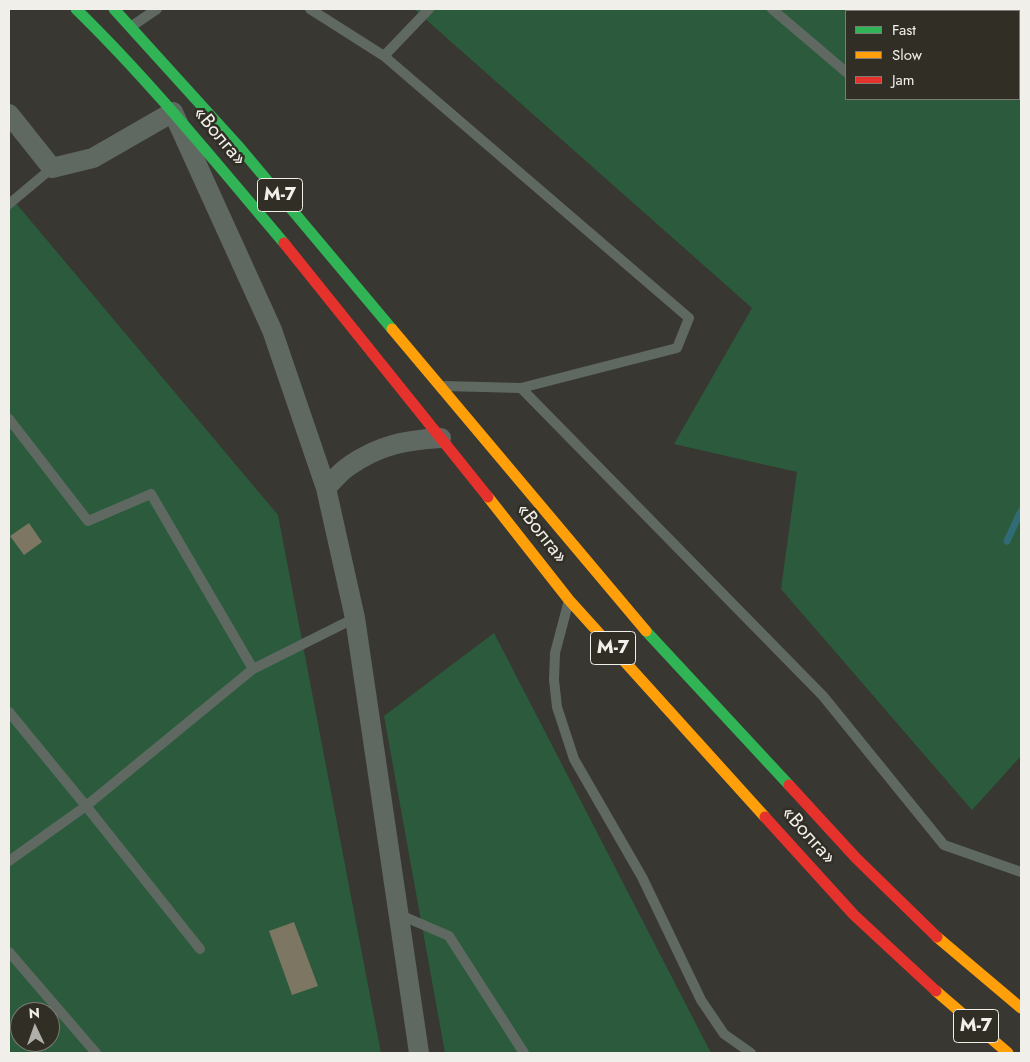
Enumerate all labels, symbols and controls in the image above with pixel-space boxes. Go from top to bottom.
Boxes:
legend [845,10,1020,100]
text: Fast [892,19,916,41]
text: Slow [892,44,922,66]
text: Jam [892,69,915,91]
street label: «Волга» [187,102,251,172]
road number: М-7 [258,178,302,212]
street label: «Волга» [510,499,572,569]
road number: М-7 [590,632,636,664]
street label: «Волга» [776,802,840,870]
north arrow [10,1002,60,1052]
text: N [28,1003,40,1023]
road number: М-7 [954,1009,998,1042]

